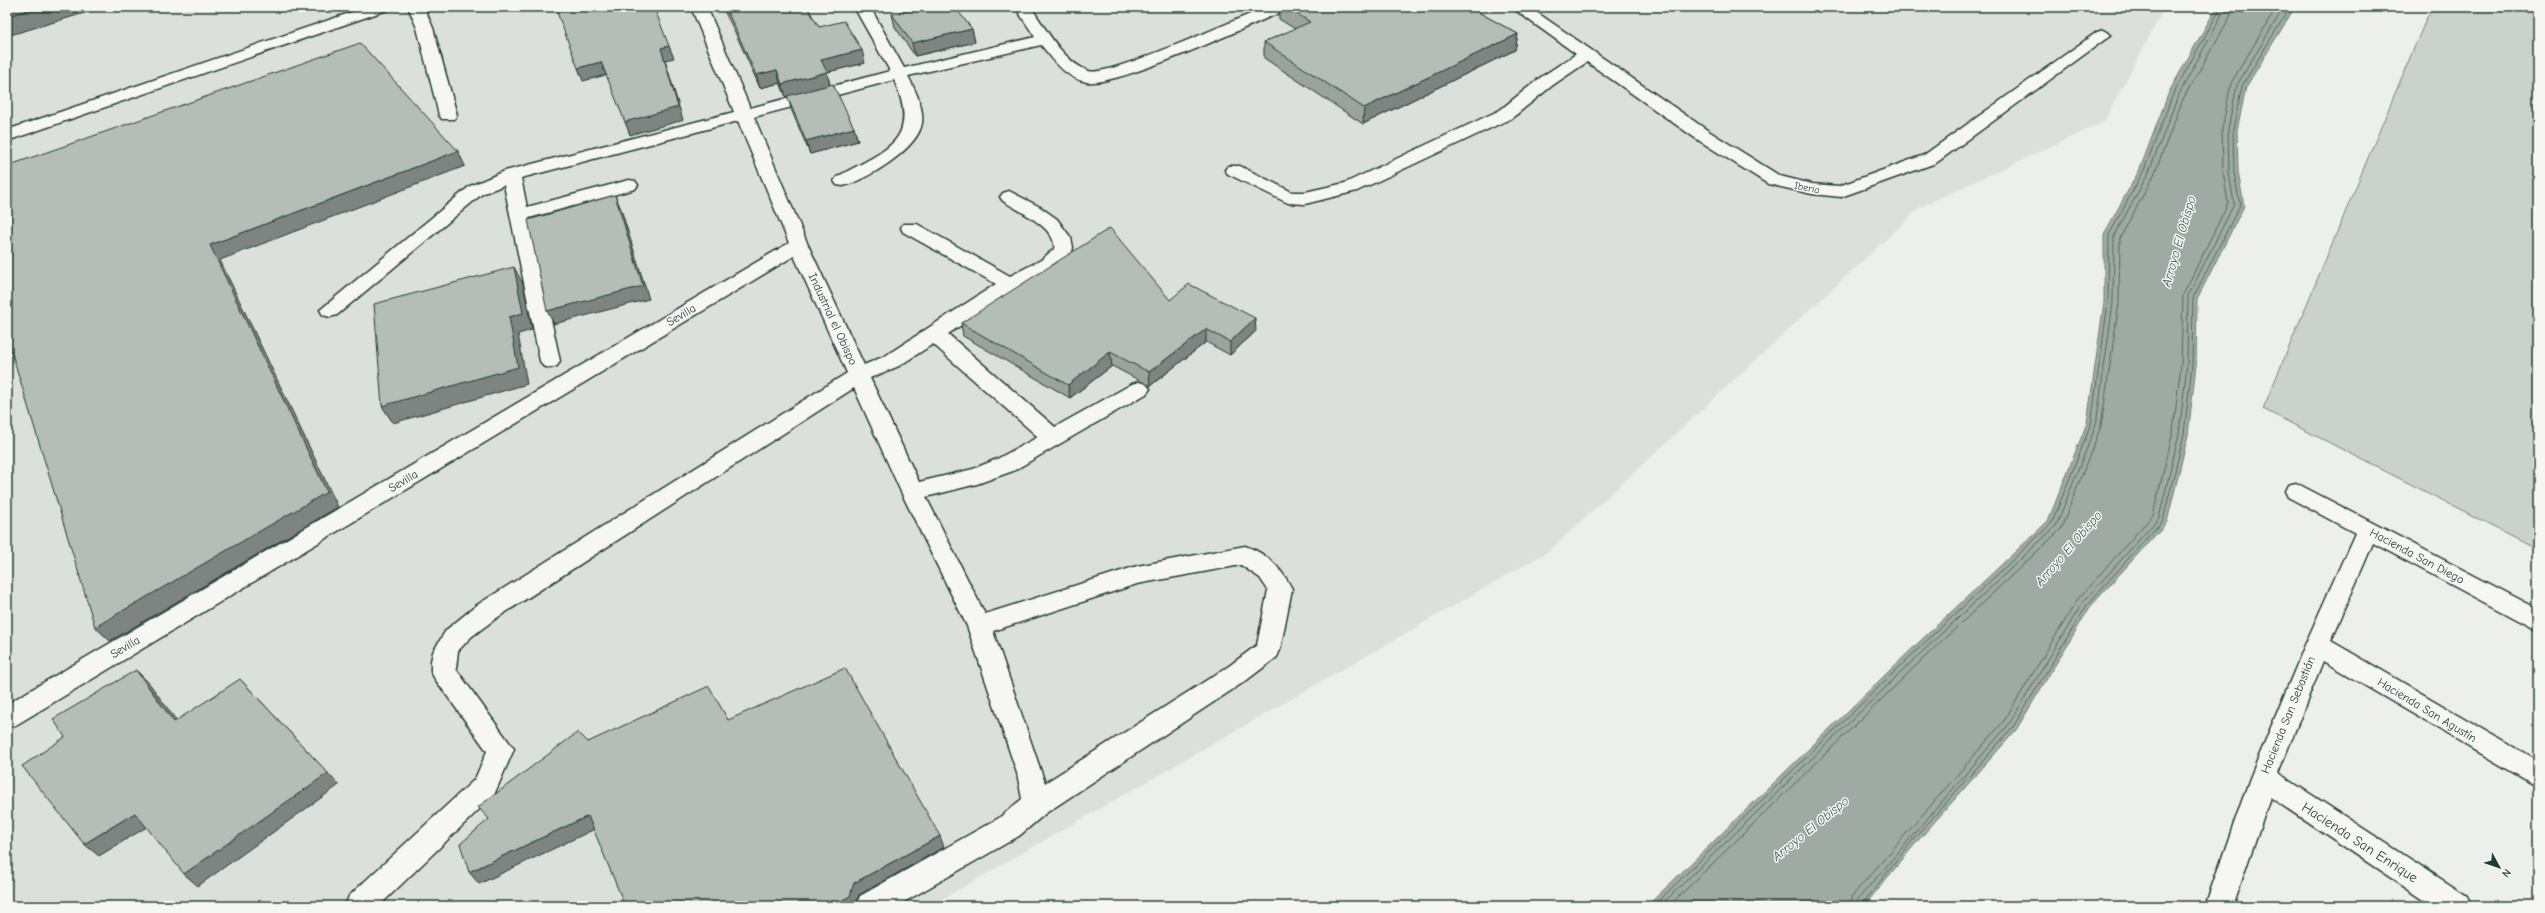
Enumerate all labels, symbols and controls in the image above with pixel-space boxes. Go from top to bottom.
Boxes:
street label: Iberia [1793,180,1821,196]
water label: Arroyo El Obispo [2158,194,2199,289]
street label: Industrial el Obispo [806,271,860,367]
street label: Sevilla [664,301,698,329]
street label: Sevilla [386,467,420,495]
water label: Arroyo El Obispo [2031,508,2105,589]
street label: Hacienda San Diego [2367,525,2467,587]
street label: Sevilla [108,633,142,661]
street label: Hacienda San Sebastián [2258,654,2318,776]
street label: Hacienda San Agustín [2375,675,2479,745]
water label: Arroyo El Obispo [1768,793,1852,864]
street label: Hacienda San Enrique [2298,799,2421,886]
north arrow [2479,847,2519,887]
text: N [2499,866,2514,880]

